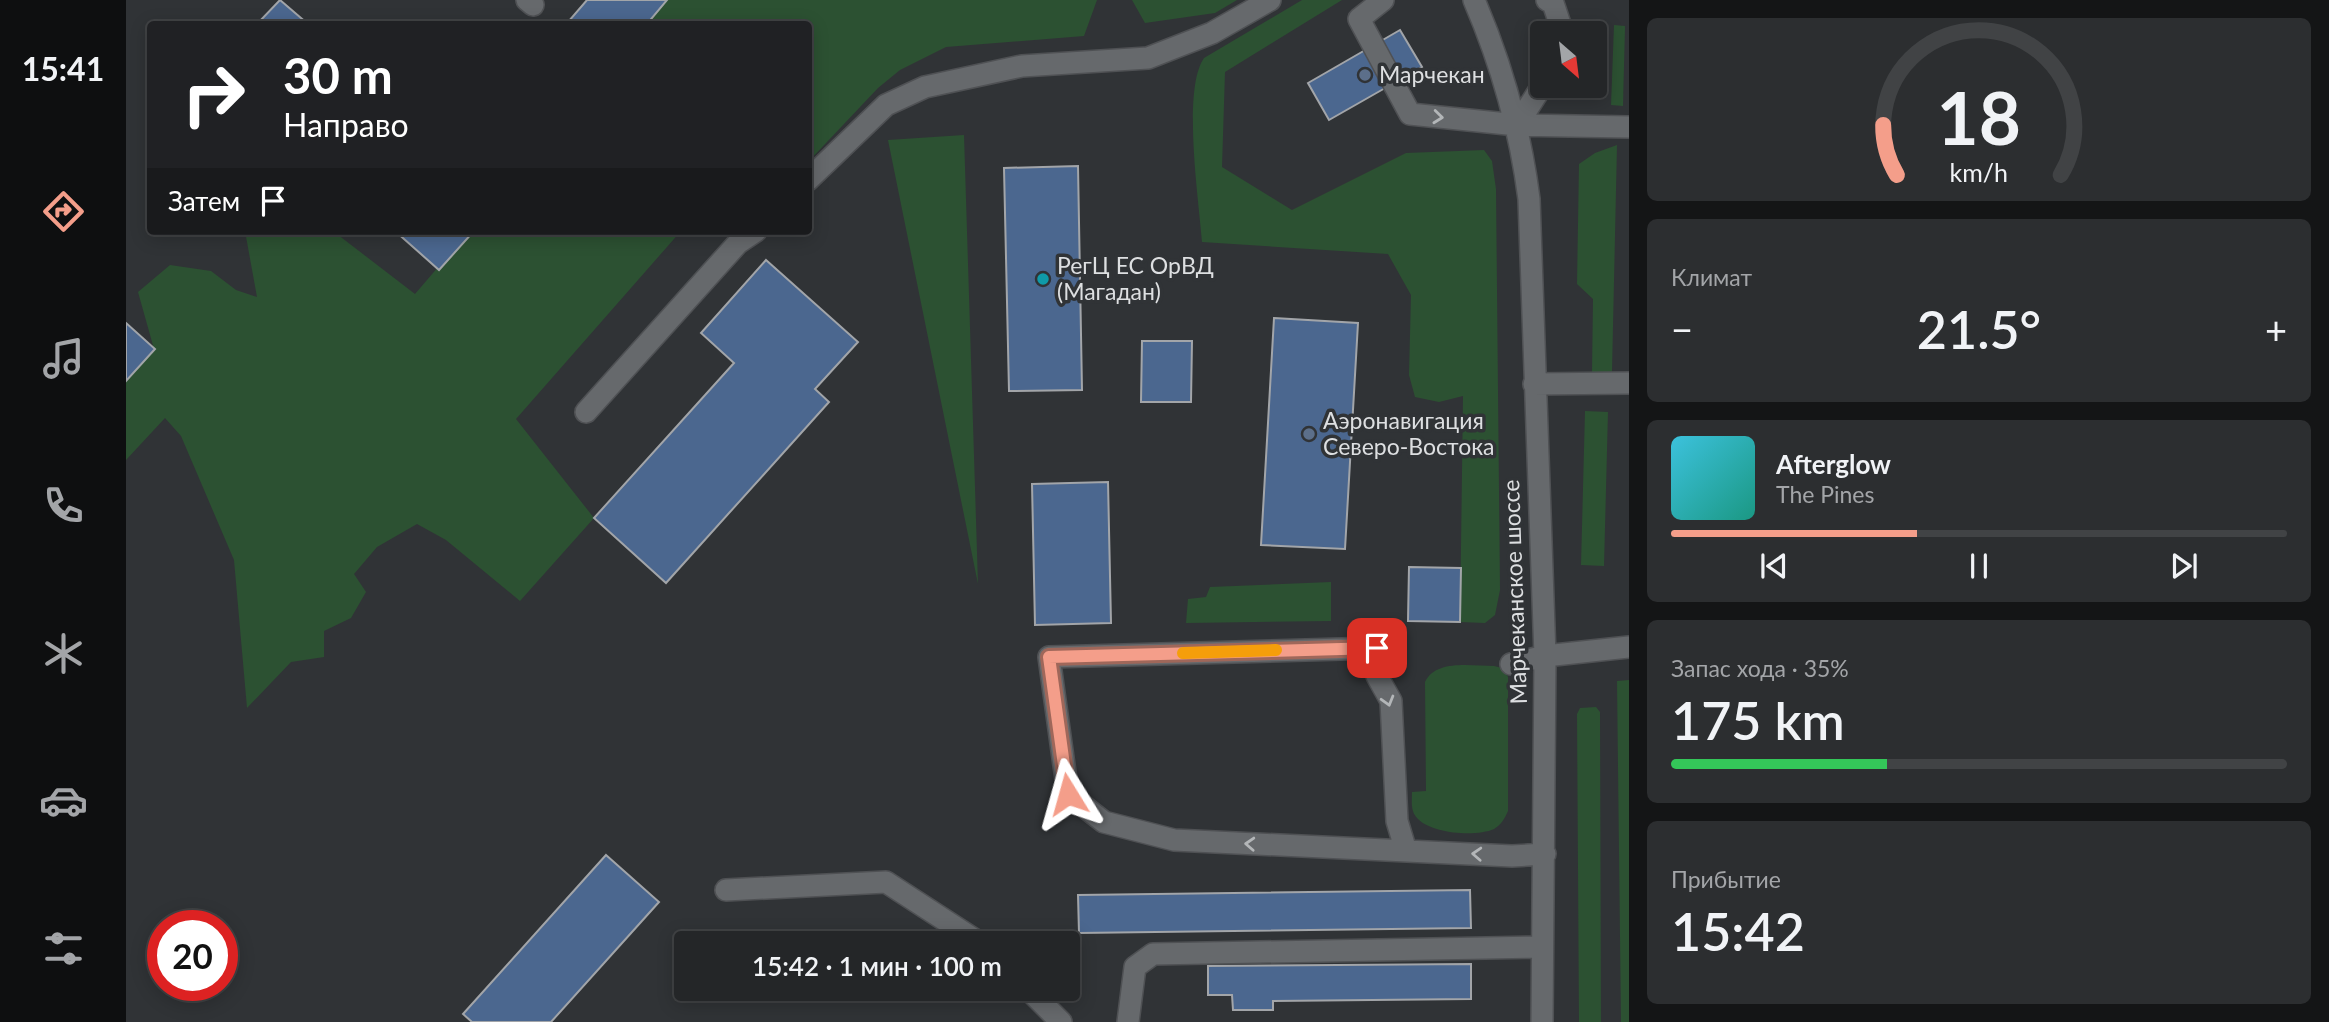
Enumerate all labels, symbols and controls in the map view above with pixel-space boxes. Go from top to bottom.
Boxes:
north arrow [1530,21,1606,98]
map controls [1530,21,1607,98]
text: 30 m [283,46,393,104]
text: 15:41 [22,49,104,88]
icon: right [168,49,259,140]
place label: Марчекан [1379,60,1485,88]
marker: Марчекан [1357,67,1373,83]
text: 18 [1937,74,2021,162]
text: Направо [283,105,409,144]
one-way arrow [1433,109,1444,124]
text: km/h [1950,157,2008,187]
icon: arrive [254,182,292,220]
text: Затем [168,185,240,217]
icon: directions [39,187,88,236]
place label: РегЦ ЕС ОрВД (Магадан) [1057,251,1214,305]
text: Климат [1671,263,1752,291]
marker: РегЦ ЕС ОрВД (Магадан) [1035,271,1051,287]
text: 21.5° [1917,298,2041,360]
text: − [1671,306,1693,352]
text: + [2265,306,2287,352]
icon: music [39,334,88,383]
place label: Аэронавигация Северо-Востока [1323,406,1495,460]
marker: Аэронавигация Северо-Востока [1301,426,1317,442]
text: Afterglow [1776,448,1891,480]
street label: Марчеканское шоссе [1496,479,1532,705]
text: The Pines [1776,480,1874,508]
icon: phone [39,481,88,530]
icon: previous [1755,547,1793,585]
icon: pause [1960,547,1998,585]
icon: next [2165,547,2203,585]
pin [1347,618,1407,678]
icon: climate [39,629,88,678]
icon: arrive [1358,629,1396,667]
text: Запас хода · 35% [1671,654,1849,682]
text: 175 km [1671,689,1845,751]
one-way arrow [1380,695,1394,707]
position arrow [1031,757,1105,831]
icon: car [39,776,88,825]
one-way arrow [1244,836,1255,851]
one-way arrow [1472,847,1483,862]
text: Прибытие [1671,865,1781,893]
text: 15:42 [1671,900,1805,962]
speed limit sign: 20 [147,910,238,1001]
icon: filters [39,924,88,973]
text: 15:42 · 1 мин · 100 m [752,950,1002,982]

